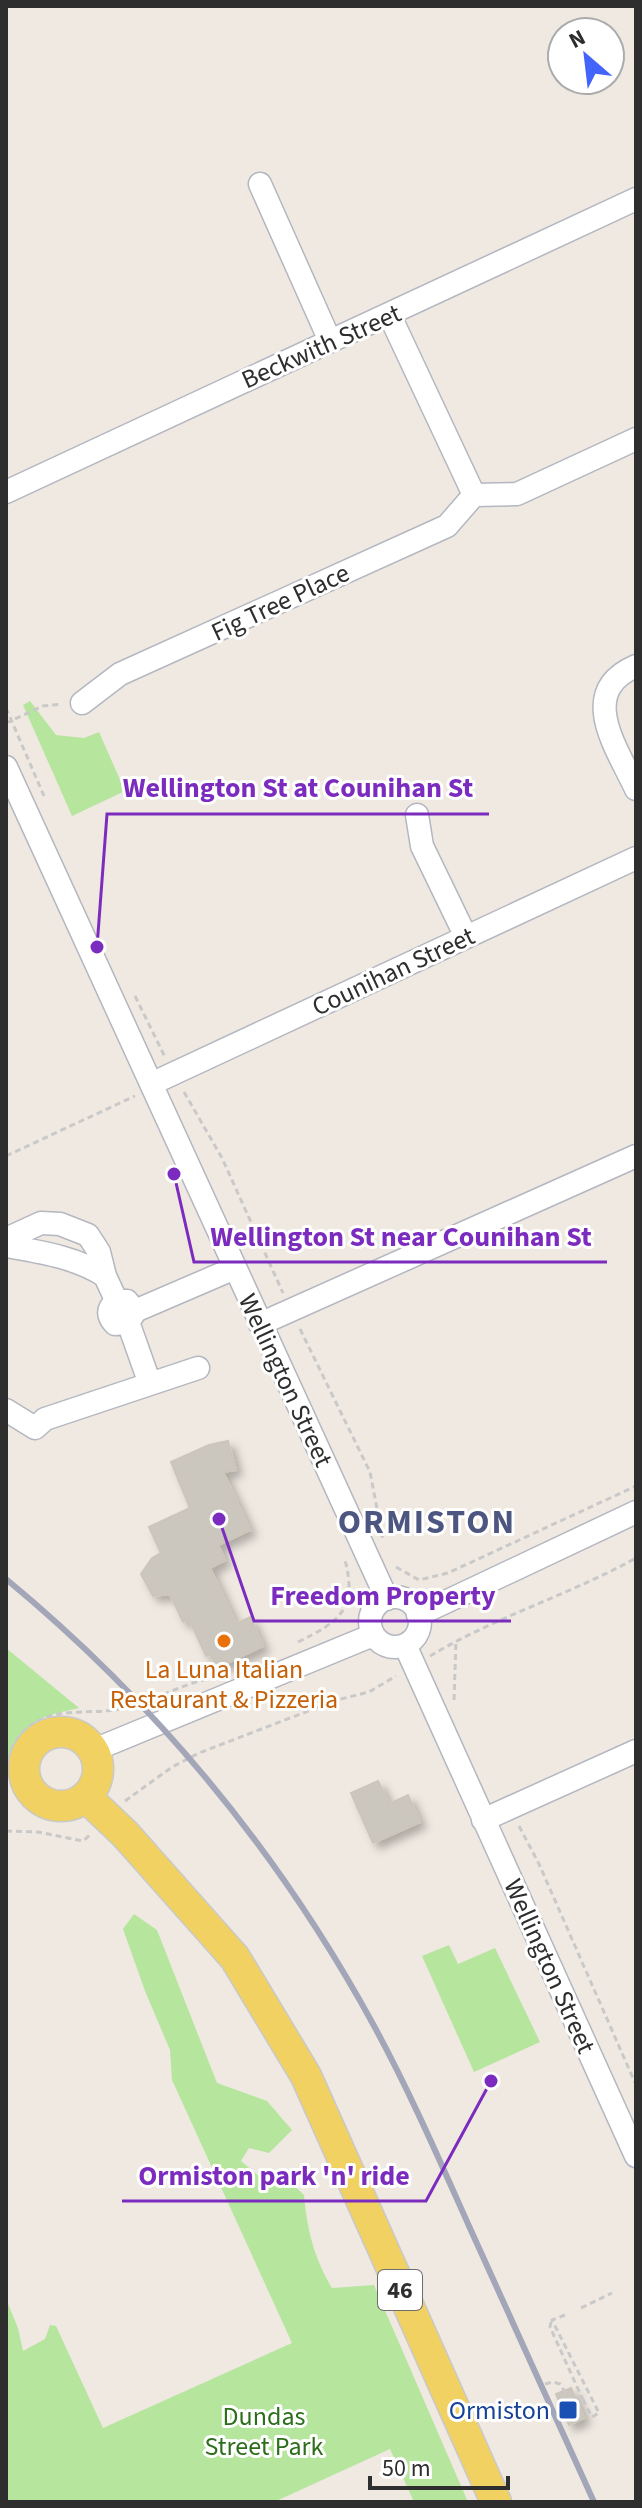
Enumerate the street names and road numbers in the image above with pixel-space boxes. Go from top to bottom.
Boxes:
street label: Beckwith Street [235,295,407,398]
street label: Fig Tree Place [205,554,355,651]
street label: Counihan Street [306,918,481,1025]
street label: Wellington Street [229,1287,342,1473]
street label: Wellington Street [495,1873,605,2060]
road number: 46 [378,2270,422,2310]

